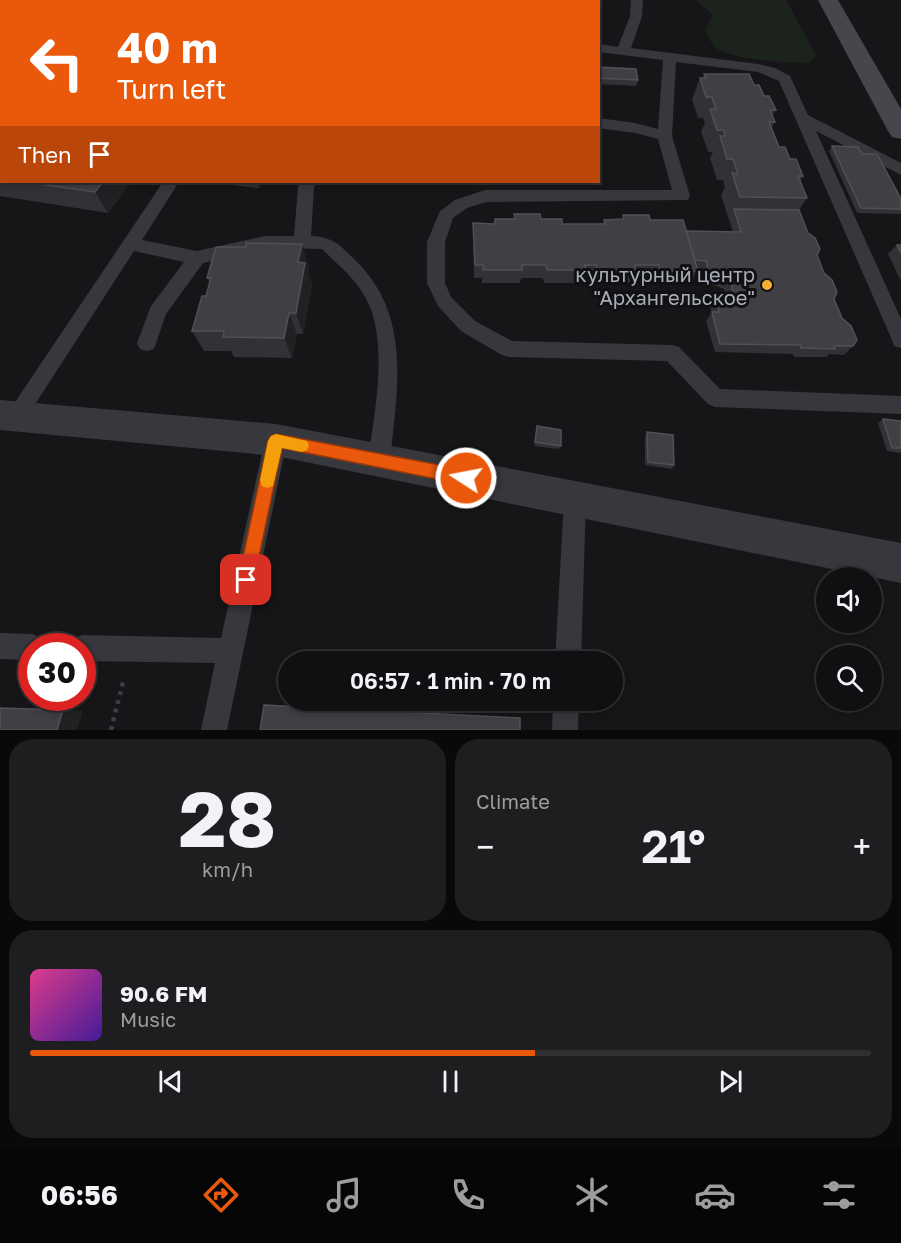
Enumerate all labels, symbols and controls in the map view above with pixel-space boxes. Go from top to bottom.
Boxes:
text: 40 m [117,22,218,72]
icon: left [18,24,96,102]
text: Turn left [117,73,226,105]
icon: arrive [83,138,116,171]
text: Then [18,141,71,168]
place label: культурный центр "Архангельское" [575,262,755,309]
marker: культурный центр "Архангельское" [760,278,774,292]
position arrow [434,446,498,510]
pin [220,554,271,605]
icon: arrive [229,563,262,596]
map controls [816,567,882,711]
button: sound [816,567,882,633]
speed limit sign: 30 [18,633,96,711]
button: search [816,645,882,711]
text: 06:57 · 1 min · 70 m [350,667,551,694]
text: 28 [179,771,276,864]
text: Climate [476,789,550,813]
text: 21° [642,819,705,873]
text: − [476,827,494,866]
text: + [853,827,871,866]
text: km/h [202,857,253,881]
text: 90.6 FM [120,980,207,1007]
text: Music [120,1007,176,1031]
icon: previous [154,1065,187,1098]
icon: pause [434,1065,467,1098]
icon: next [714,1065,747,1098]
icon: directions [200,1174,242,1216]
icon: music [323,1174,365,1216]
icon: phone [447,1174,489,1216]
icon: climate [571,1174,613,1216]
icon: car [694,1174,736,1216]
icon: filters [818,1174,860,1216]
text: 06:56 [41,1179,118,1211]

